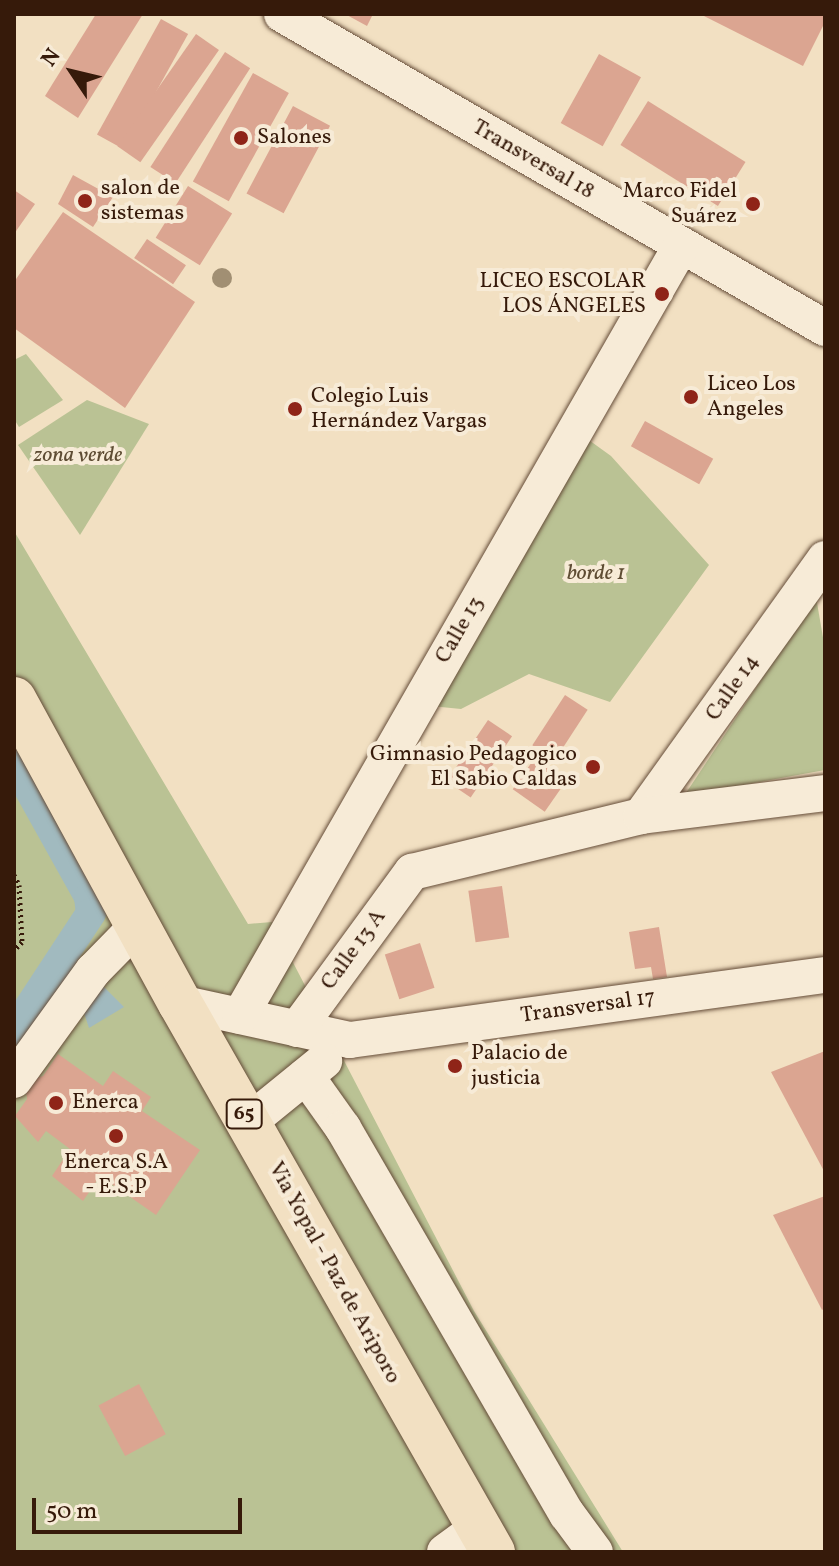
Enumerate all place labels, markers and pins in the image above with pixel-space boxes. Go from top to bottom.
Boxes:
place label: Salones [257,125,331,151]
marker: Salones [232,129,250,147]
place label: salon de sistemas [101,175,184,226]
place label: Marco Fidel Suárez [623,178,737,230]
marker: salon de sistemas [76,192,94,210]
marker: Marco Fidel Suárez [744,195,762,213]
place label: LICEO ESCOLAR LOS ÁNGELES [480,268,646,320]
marker: LICEO ESCOLAR LOS ÁNGELES [653,285,671,303]
place label: Liceo Los Angeles [707,371,796,422]
place label: Colegio Luis Hernández Vargas [311,383,488,434]
marker: Liceo Los Angeles [682,388,700,406]
marker: Colegio Luis Hernández Vargas [286,400,304,418]
place label: Gimnasio Pedagogico El Sabio Caldas [370,741,577,792]
marker: Gimnasio Pedagogico El Sabio Caldas [584,758,602,776]
place label: Palacio de justicia [471,1040,568,1092]
marker: Palacio de justicia [446,1057,464,1075]
place label: Enerca [72,1090,139,1116]
marker: Enerca [47,1094,65,1112]
marker: Enerca S.A - E.S.P [107,1127,125,1145]
place label: Enerca S.A - E.S.P [64,1149,168,1200]

